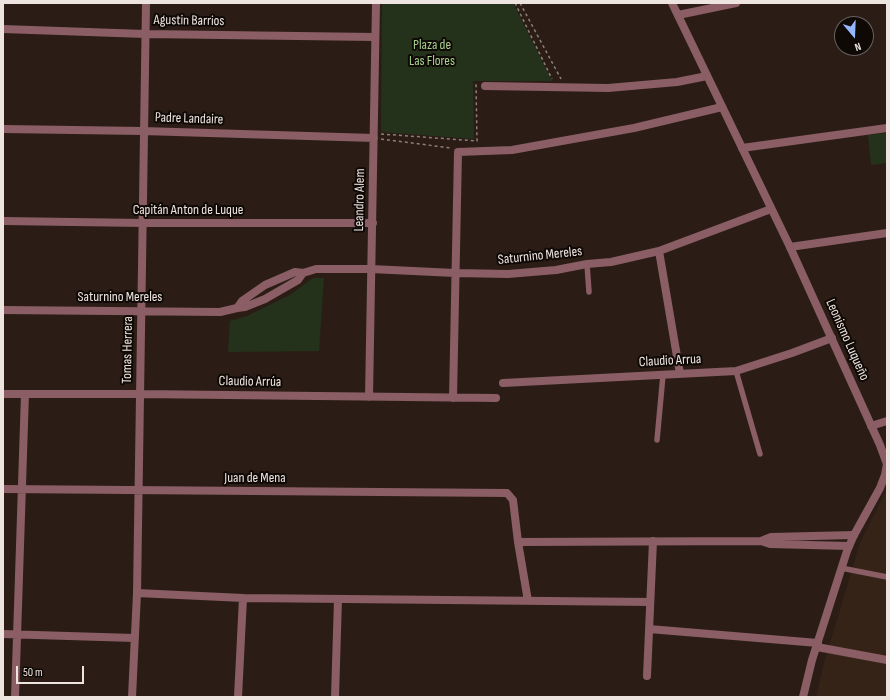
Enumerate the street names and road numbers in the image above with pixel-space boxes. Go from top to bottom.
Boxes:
street label: Agustin Barrios [153,12,225,30]
street label: Padre Landaire [155,109,223,129]
street label: Leandro Alem [351,168,369,232]
street label: Capitán Anton de Luque [133,202,243,218]
street label: Saturnino Mereles [497,243,583,269]
street label: Saturnino Mereles [78,289,162,305]
street label: Leonismo Luqueño [822,297,872,383]
street label: Tomas Herrera [119,316,137,384]
street label: Claudio Arrua [638,351,702,371]
street label: Claudio Arrúa [219,373,281,391]
street label: Juan de Mena [224,470,286,486]

